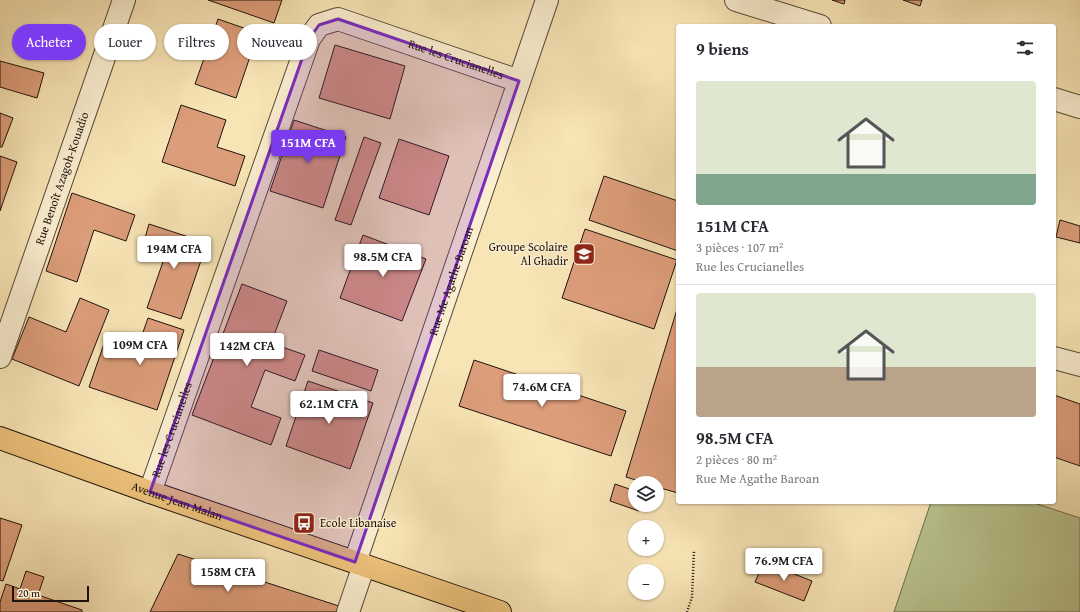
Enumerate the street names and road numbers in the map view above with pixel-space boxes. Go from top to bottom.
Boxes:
street label: Rue les Crucianelles [406,35,507,83]
street label: Rue Benoît Azagoh-Kouadio [31,109,93,247]
street label: Rue Me Agathe Baroan [424,224,477,337]
street label: Rue les Crucianelles [147,379,196,480]
street label: Avenue Jean Malan [129,477,225,524]

